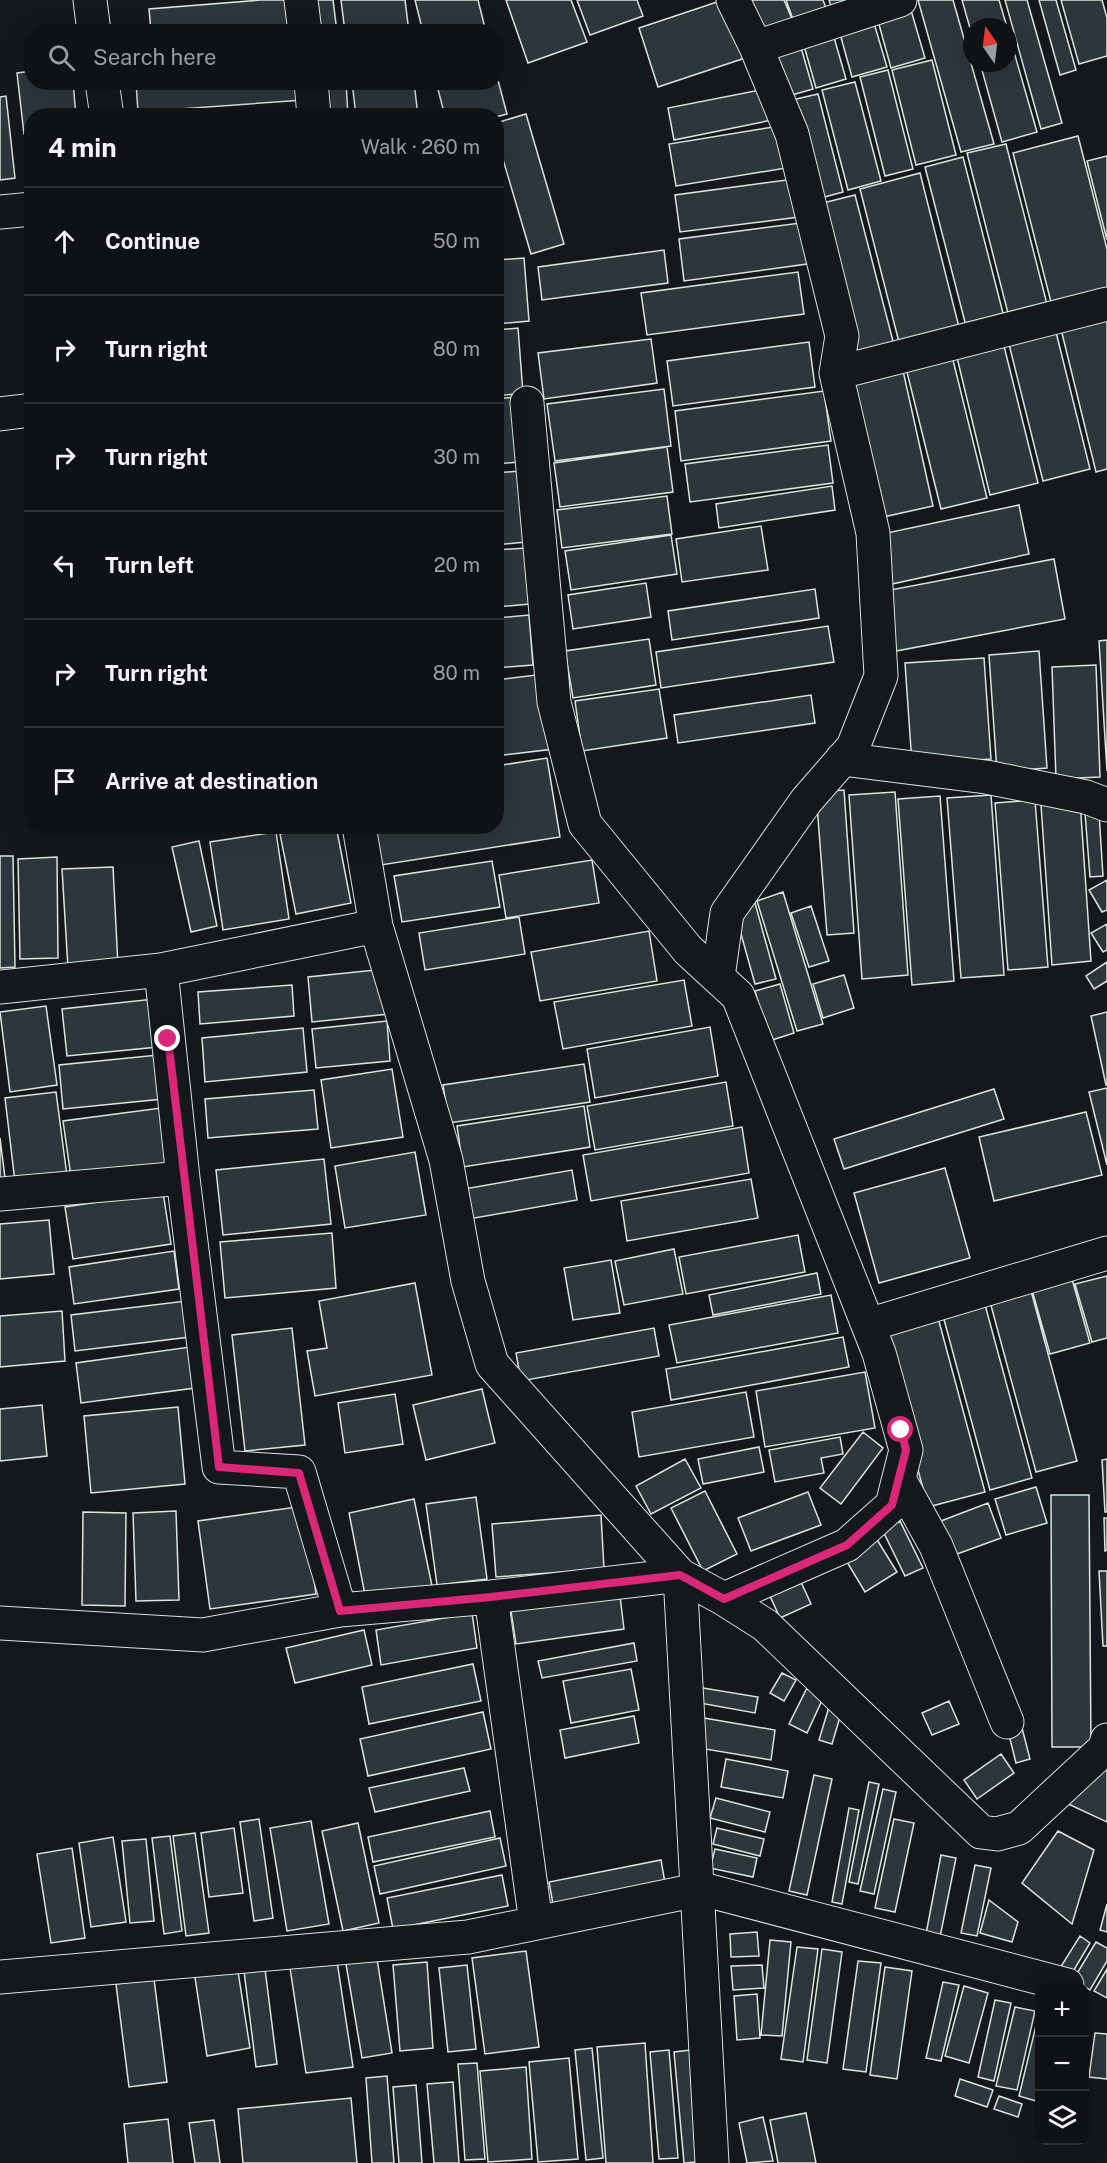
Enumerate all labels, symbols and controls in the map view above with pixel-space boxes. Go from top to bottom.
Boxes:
north arrow [963,18,1017,72]
search box [24,24,504,90]
icon: search [45,41,78,74]
text: Search here [93,44,217,70]
text: 4 min [48,132,117,163]
text: Walk · 260 m [361,135,480,159]
icon: ahead [48,225,81,258]
text: Continue [105,228,200,254]
text: 50 m [433,229,480,253]
icon: right [48,333,81,366]
text: Turn right [105,336,208,362]
text: 80 m [433,337,480,361]
icon: right [48,441,81,474]
text: Turn right [105,444,208,470]
text: 30 m [433,445,480,469]
icon: left [48,549,81,582]
text: Turn left [105,552,194,578]
text: 20 m [434,553,480,577]
icon: right [48,657,81,690]
text: Turn right [105,660,208,686]
text: 80 m [433,661,480,685]
icon: arrive [48,765,81,798]
text: Arrive at destination [105,768,318,794]
route end [154,1025,180,1051]
route start [887,1416,913,1442]
map controls [1035,1983,1089,2145]
button: + [1035,1983,1089,2037]
button: − [1035,2037,1089,2091]
button: layers [1035,2091,1089,2145]

